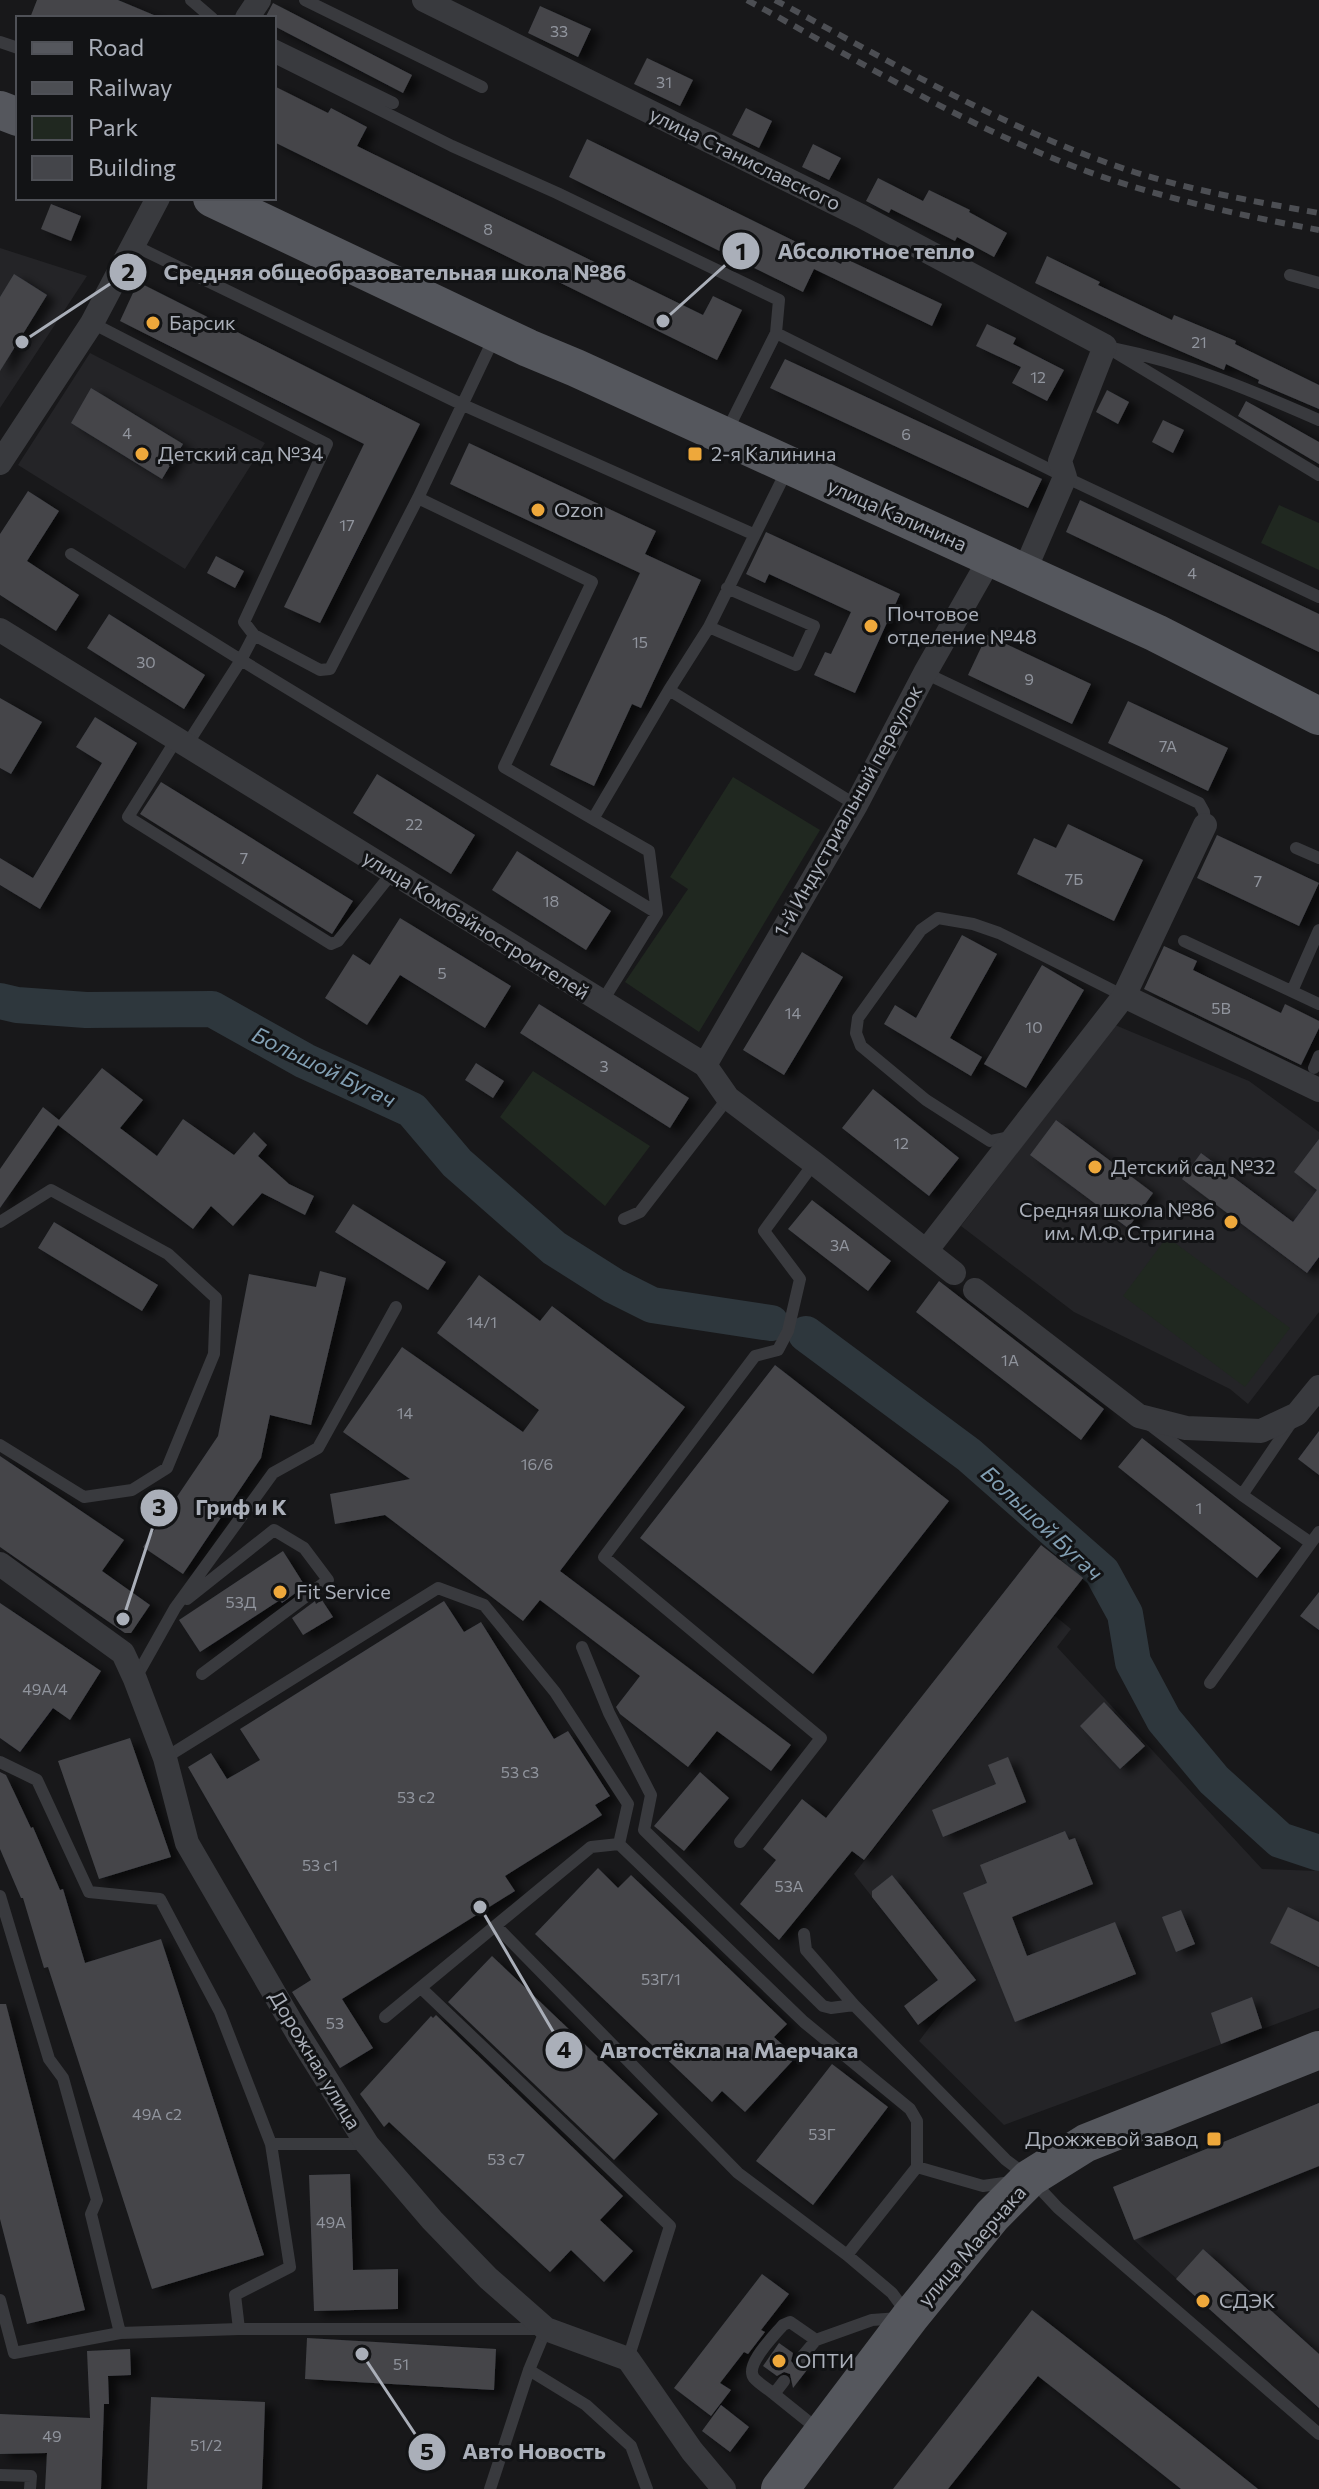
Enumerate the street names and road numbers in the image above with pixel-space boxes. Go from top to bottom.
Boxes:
street label: улица Станиславского [646,101,845,215]
street label: улица Калинина [824,473,971,556]
street label: 1-й Индустриальный переулок [768,680,927,941]
street label: улица Комбайностроителей [359,844,594,1004]
street label: Дорожная улица [265,1986,367,2133]
street label: улица Маерчака [912,2180,1030,2311]

